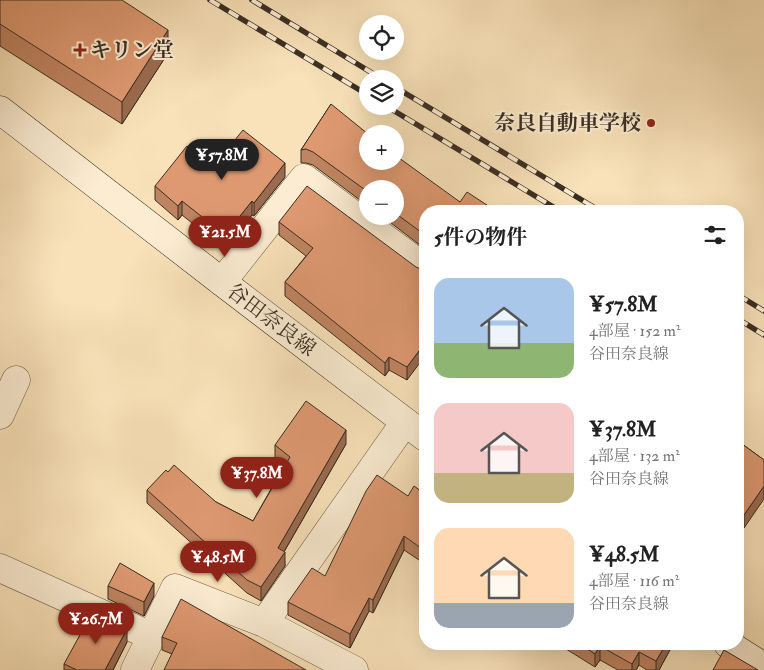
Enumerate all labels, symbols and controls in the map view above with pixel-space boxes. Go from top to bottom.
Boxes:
map controls [359,15,404,225]
button: locate [359,15,404,60]
place label: キリン堂 [90,37,174,64]
marker: キリン堂 [74,44,86,56]
button: layers [359,70,404,115]
place label: 奈良自動車学校 [494,110,641,137]
marker: 奈良自動車学校 [645,117,657,129]
button: + [359,125,404,170]
pin: ¥57.8M [181,138,263,181]
text: ¥57.8M [196,145,248,165]
button: − [359,180,404,225]
pin: ¥21.5M [184,216,266,258]
icon: filters [701,221,729,249]
text: ¥21.5M [199,222,251,242]
text: 5件の物件 [434,224,527,251]
street label: 谷田奈良線 [221,278,321,362]
text: ¥57.8M [589,291,657,318]
icon: home [474,298,534,358]
text: 4部屋 · 152 m² [589,321,681,341]
text: 谷田奈良線 [589,344,669,364]
text: ¥37.8M [589,416,656,443]
icon: home [474,423,534,483]
text: 4部屋 · 132 m² [589,446,680,466]
pin: ¥37.8M [216,456,298,499]
text: ¥37.8M [231,463,283,483]
text: 谷田奈良線 [589,469,669,489]
pin: ¥48.5M [177,540,259,583]
text: ¥48.5M [589,541,659,568]
text: ¥48.5M [191,547,245,567]
icon: home [474,548,534,608]
text: 4部屋 · 116 m² [589,571,679,591]
text: 谷田奈良線 [589,594,669,614]
pin: ¥26.7M [55,602,137,645]
text: ¥26.7M [69,609,123,629]

